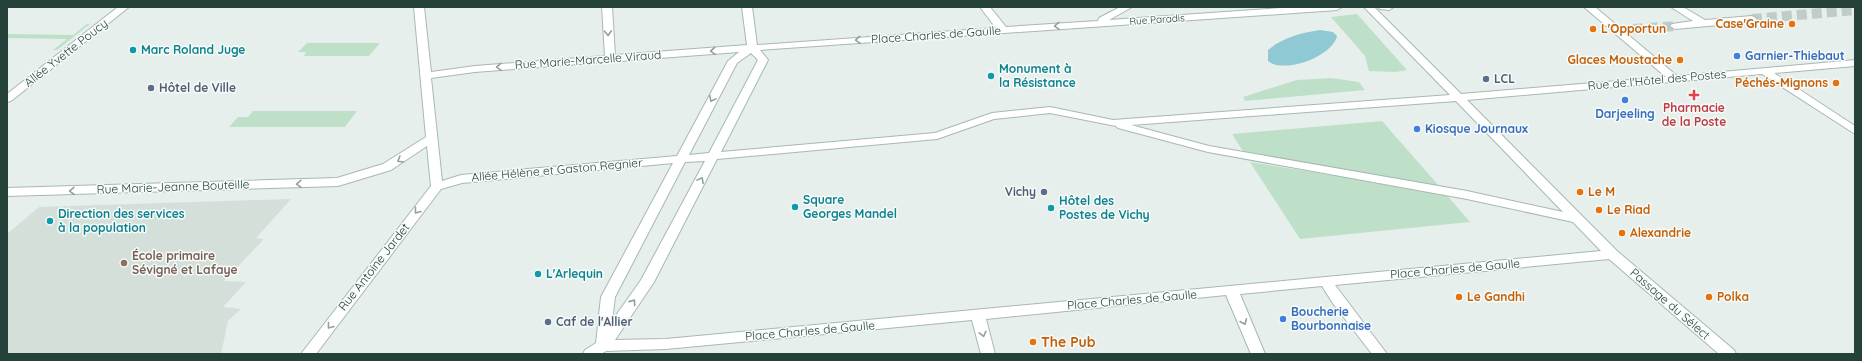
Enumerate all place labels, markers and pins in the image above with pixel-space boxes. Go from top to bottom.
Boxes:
place label: Case'Graine [1716,16,1784,31]
marker: Case'Graine [1787,19,1797,29]
place label: L'Opportun [1601,21,1666,36]
marker: L'Opportun [1588,24,1598,34]
place label: Marc Roland Juge [141,42,245,57]
marker: Marc Roland Juge [128,45,138,55]
place label: Garnier-Thiebaut [1745,48,1845,63]
marker: Garnier-Thiebaut [1732,51,1742,61]
place label: Glaces Moustache [1567,52,1672,67]
marker: Glaces Moustache [1675,55,1685,65]
place label: Monument à la Résistance [999,61,1076,90]
marker: Monument à la Résistance [986,71,996,81]
place label: LCL [1494,71,1515,86]
marker: LCL [1481,74,1491,84]
place label: Péchés-Mignons [1735,75,1828,90]
marker: Péchés-Mignons [1831,78,1841,88]
place label: Hôtel de Ville [159,80,236,95]
marker: Hôtel de Ville [146,83,156,93]
marker: Pharmacie de la Poste [1689,90,1699,100]
marker: Darjeeling [1620,95,1630,105]
place label: Pharmacie de la Poste [1662,100,1726,129]
place label: Darjeeling [1595,106,1655,121]
place label: Kiosque Journaux [1425,121,1528,136]
marker: Kiosque Journaux [1412,124,1422,134]
place label: Vichy [1005,184,1036,199]
place label: Le M [1588,184,1615,199]
marker: Vichy [1039,187,1049,197]
marker: Le M [1575,187,1585,197]
place label: Square Georges Mandel [803,192,897,221]
place label: Hôtel des Postes de Vichy [1059,193,1150,222]
marker: Square Georges Mandel [790,202,800,212]
place label: Le Riad [1607,202,1650,217]
marker: Hôtel des Postes de Vichy [1046,203,1056,213]
marker: Le Riad [1594,205,1604,215]
place label: Direction des services à la population [58,206,185,235]
marker: Direction des services à la population [45,216,55,226]
place label: Alexandrie [1630,225,1691,240]
marker: Alexandrie [1617,228,1627,238]
place label: École primaire Sévigné et Lafaye [132,248,237,277]
marker: École primaire Sévigné et Lafaye [119,258,129,268]
place label: L'Arlequin [546,266,603,281]
marker: L'Arlequin [533,269,543,279]
place label: Le Gandhi [1467,289,1525,304]
place label: Polka [1717,289,1749,304]
marker: Le Gandhi [1454,292,1464,302]
marker: Polka [1704,292,1714,302]
place label: Boucherie Bourbonnaise [1291,304,1371,333]
place label: Caf de l'Allier [556,314,633,329]
marker: Boucherie Bourbonnaise [1278,314,1288,324]
marker: Caf de l'Allier [543,317,553,327]
place label: The Pub [1041,333,1096,351]
marker: The Pub [1028,337,1038,347]

